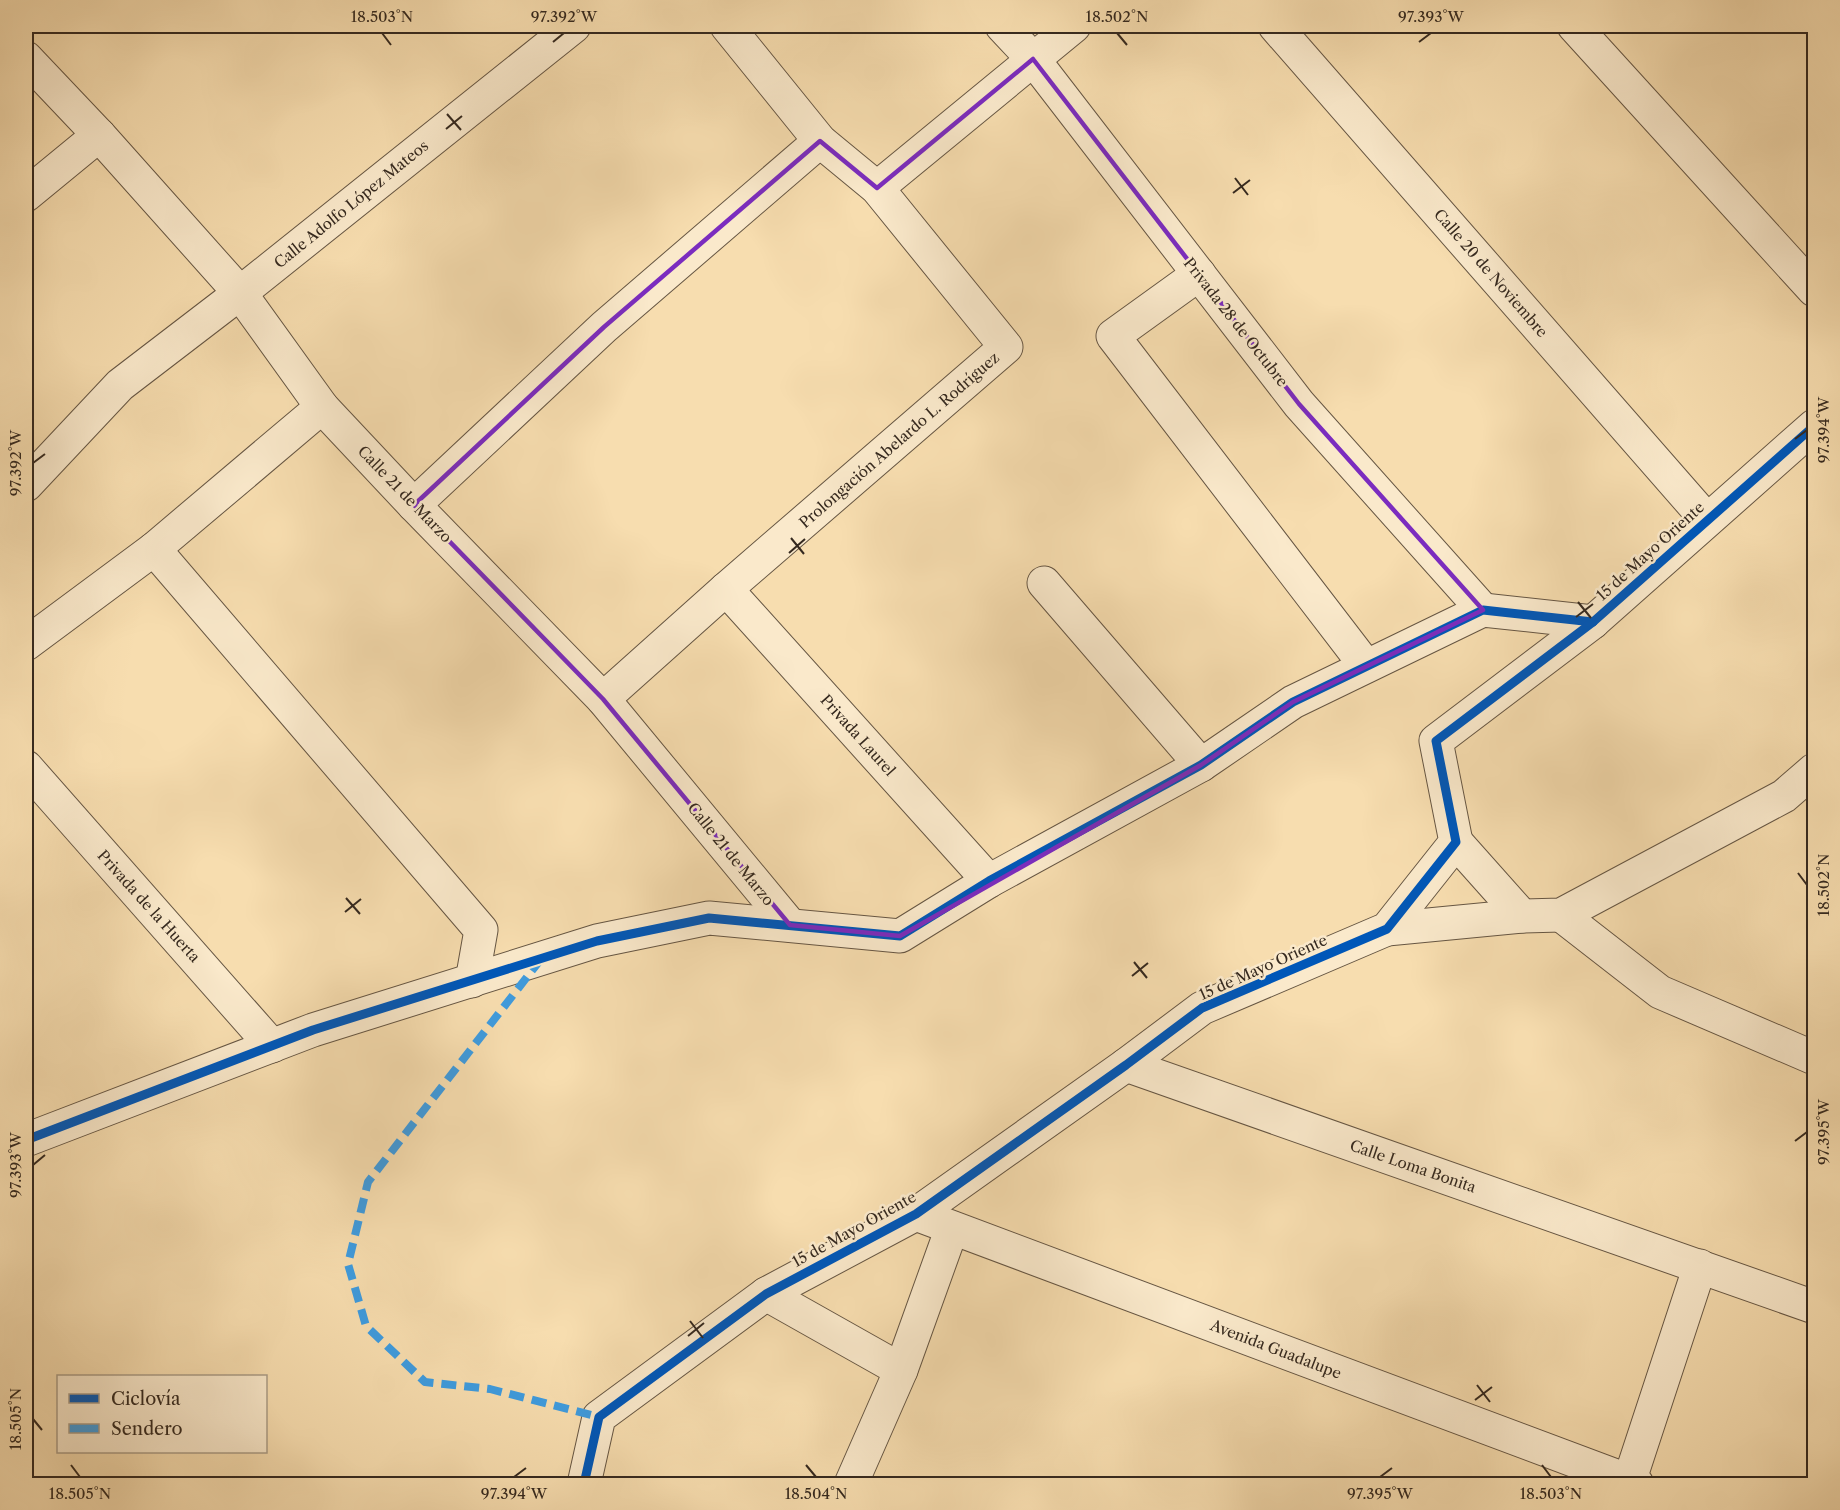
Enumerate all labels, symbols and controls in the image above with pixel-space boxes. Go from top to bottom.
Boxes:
text: 18.503°N [351,7,413,26]
text: 97.392°W [531,7,598,26]
text: 18.502°N [1086,7,1148,26]
text: 97.393°W [1398,7,1465,26]
street label: Calle Adolfo López Mateos [270,136,432,272]
street label: Calle 20 de Noviembre [1430,205,1552,341]
street label: Privada 28 de Octubre [1180,254,1292,390]
street label: Prolongación Abelardo L. Rodríguez [795,348,1003,532]
text: 97.394°W [1814,396,1833,463]
text: 97.392°W [6,429,25,496]
street label: Calle 21 de Marzo [354,442,456,546]
street label: 15 de Mayo Oriente [1592,498,1708,604]
street label: Privada Laurel [816,690,900,780]
street label: Calle 21 de Marzo [684,799,778,909]
street label: Privada de la Huerta [94,846,204,966]
text: 18.502°N [1814,854,1833,916]
street label: 15 de Mayo Oriente [1196,930,1330,1004]
text: 97.395°W [1814,1098,1833,1165]
text: 97.393°W [6,1131,25,1198]
street label: Calle Loma Bonita [1347,1135,1479,1197]
street label: 15 de Mayo Oriente [789,1187,919,1271]
street label: Avenida Guadalupe [1207,1315,1344,1383]
legend [57,1375,267,1453]
text: 18.505°N [6,1388,25,1450]
text: Ciclovía [111,1388,181,1410]
text: Sendero [111,1418,183,1440]
text: 18.505°N [49,1484,111,1503]
text: 97.394°W [481,1484,548,1503]
text: 18.504°N [785,1484,847,1503]
text: 97.395°W [1347,1484,1414,1503]
text: 18.503°N [1520,1484,1582,1503]

